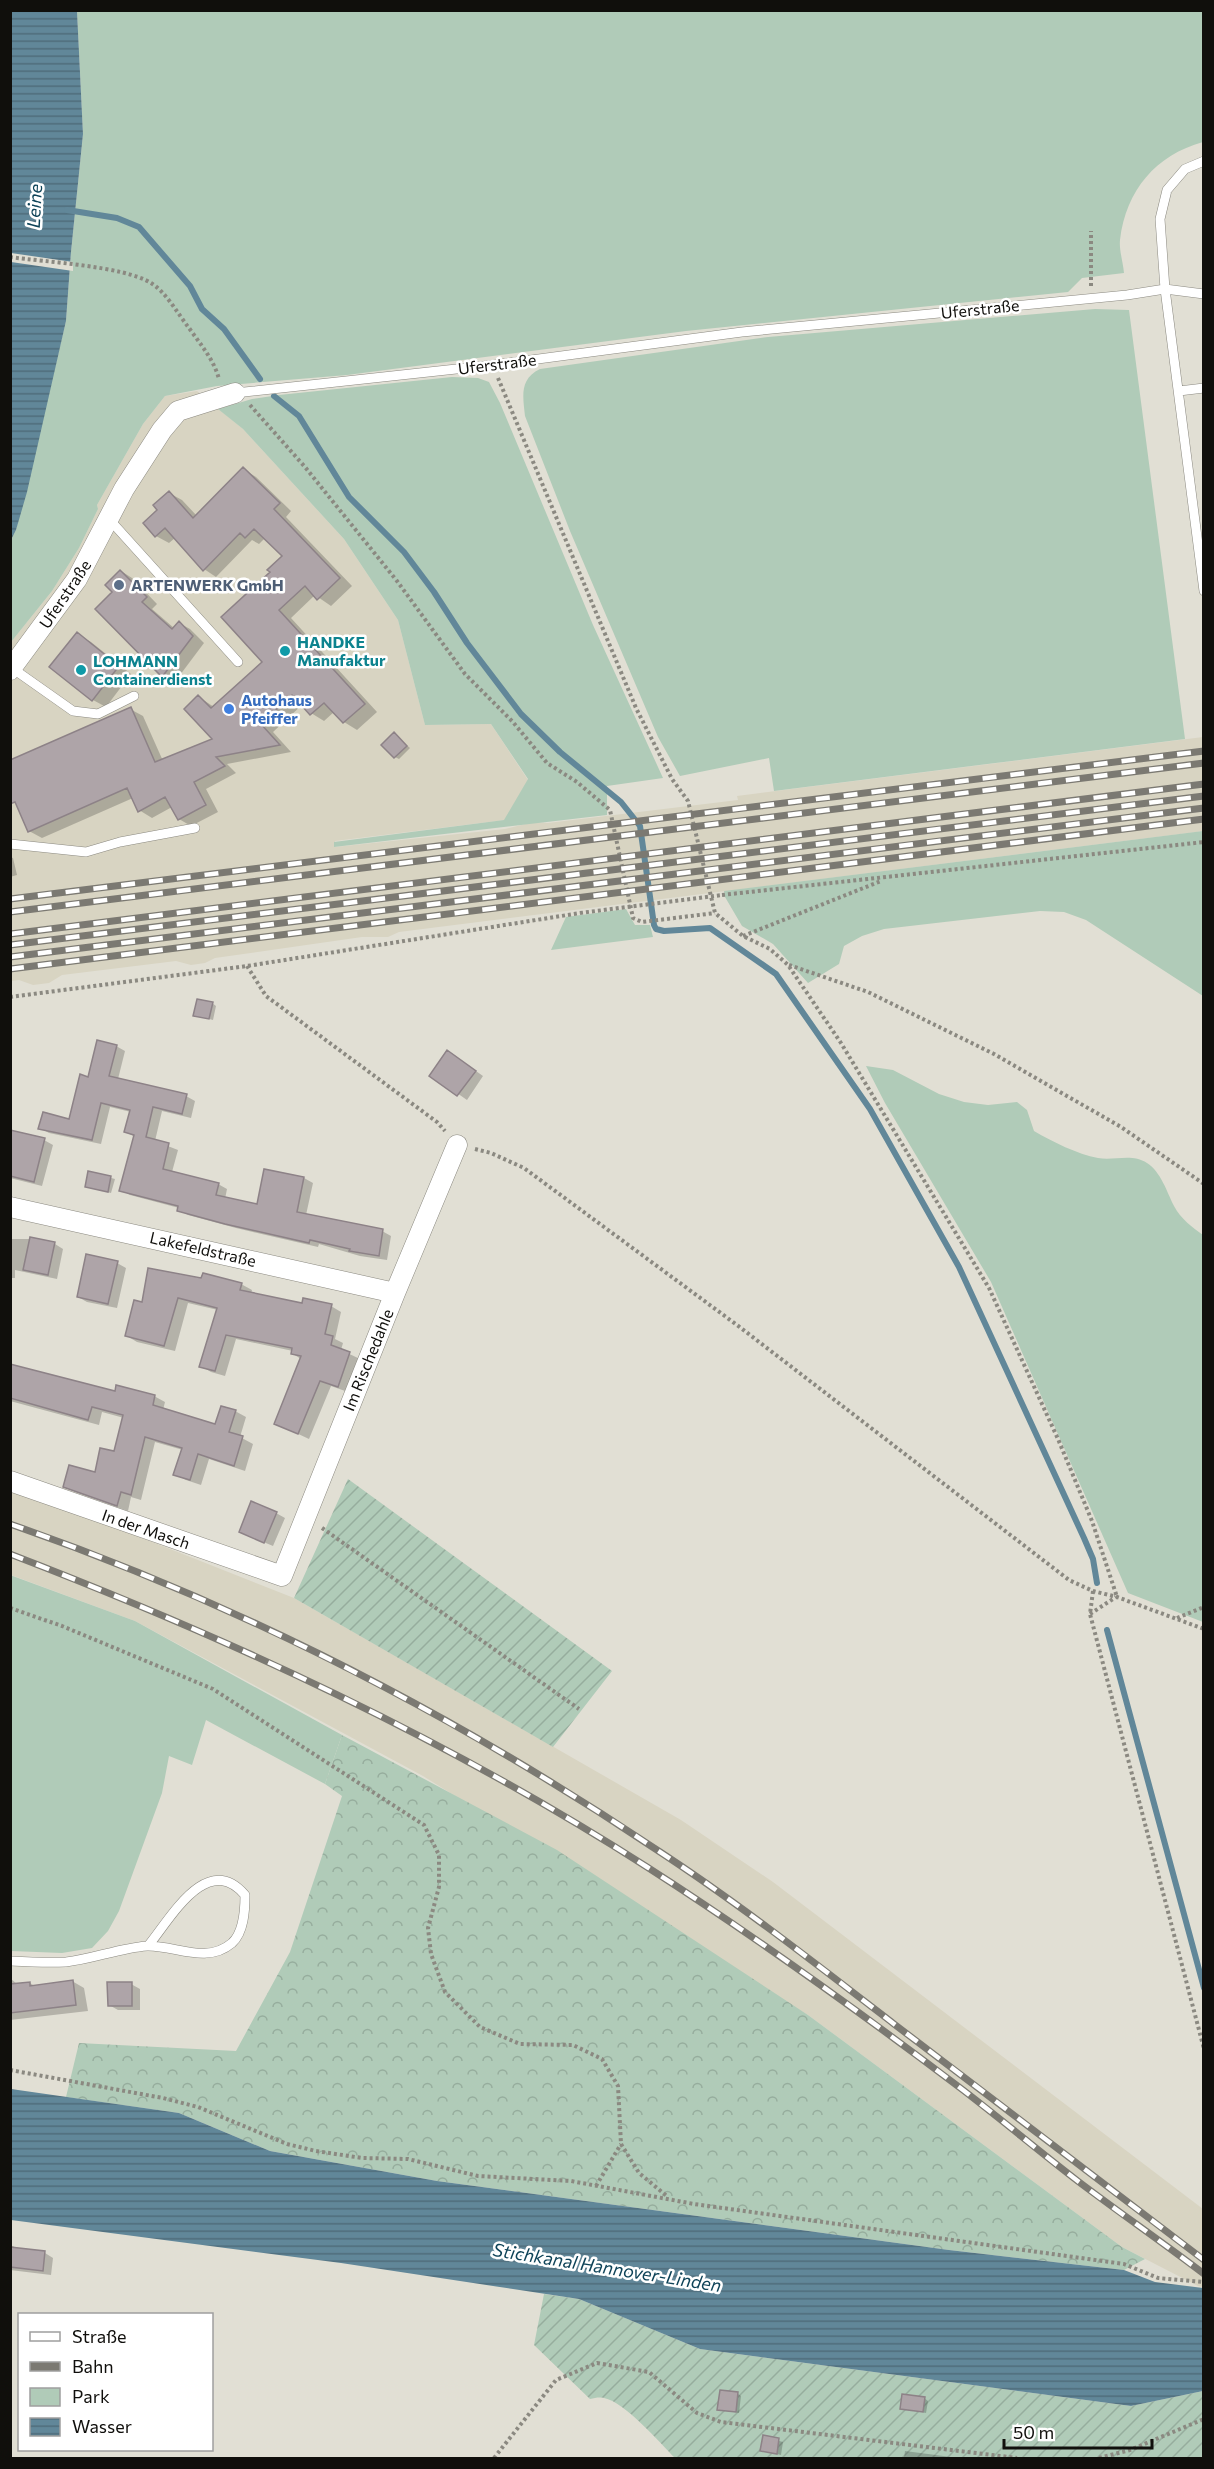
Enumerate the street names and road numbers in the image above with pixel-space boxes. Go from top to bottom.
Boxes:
street label: Uferstraße [940,295,1020,322]
street label: Uferstraße [457,349,537,378]
street label: Uferstraße [35,556,94,632]
street label: Lakefeldstraße [148,1227,258,1270]
street label: Im Rischedahle [338,1306,397,1414]
street label: In der Masch [100,1505,193,1552]

